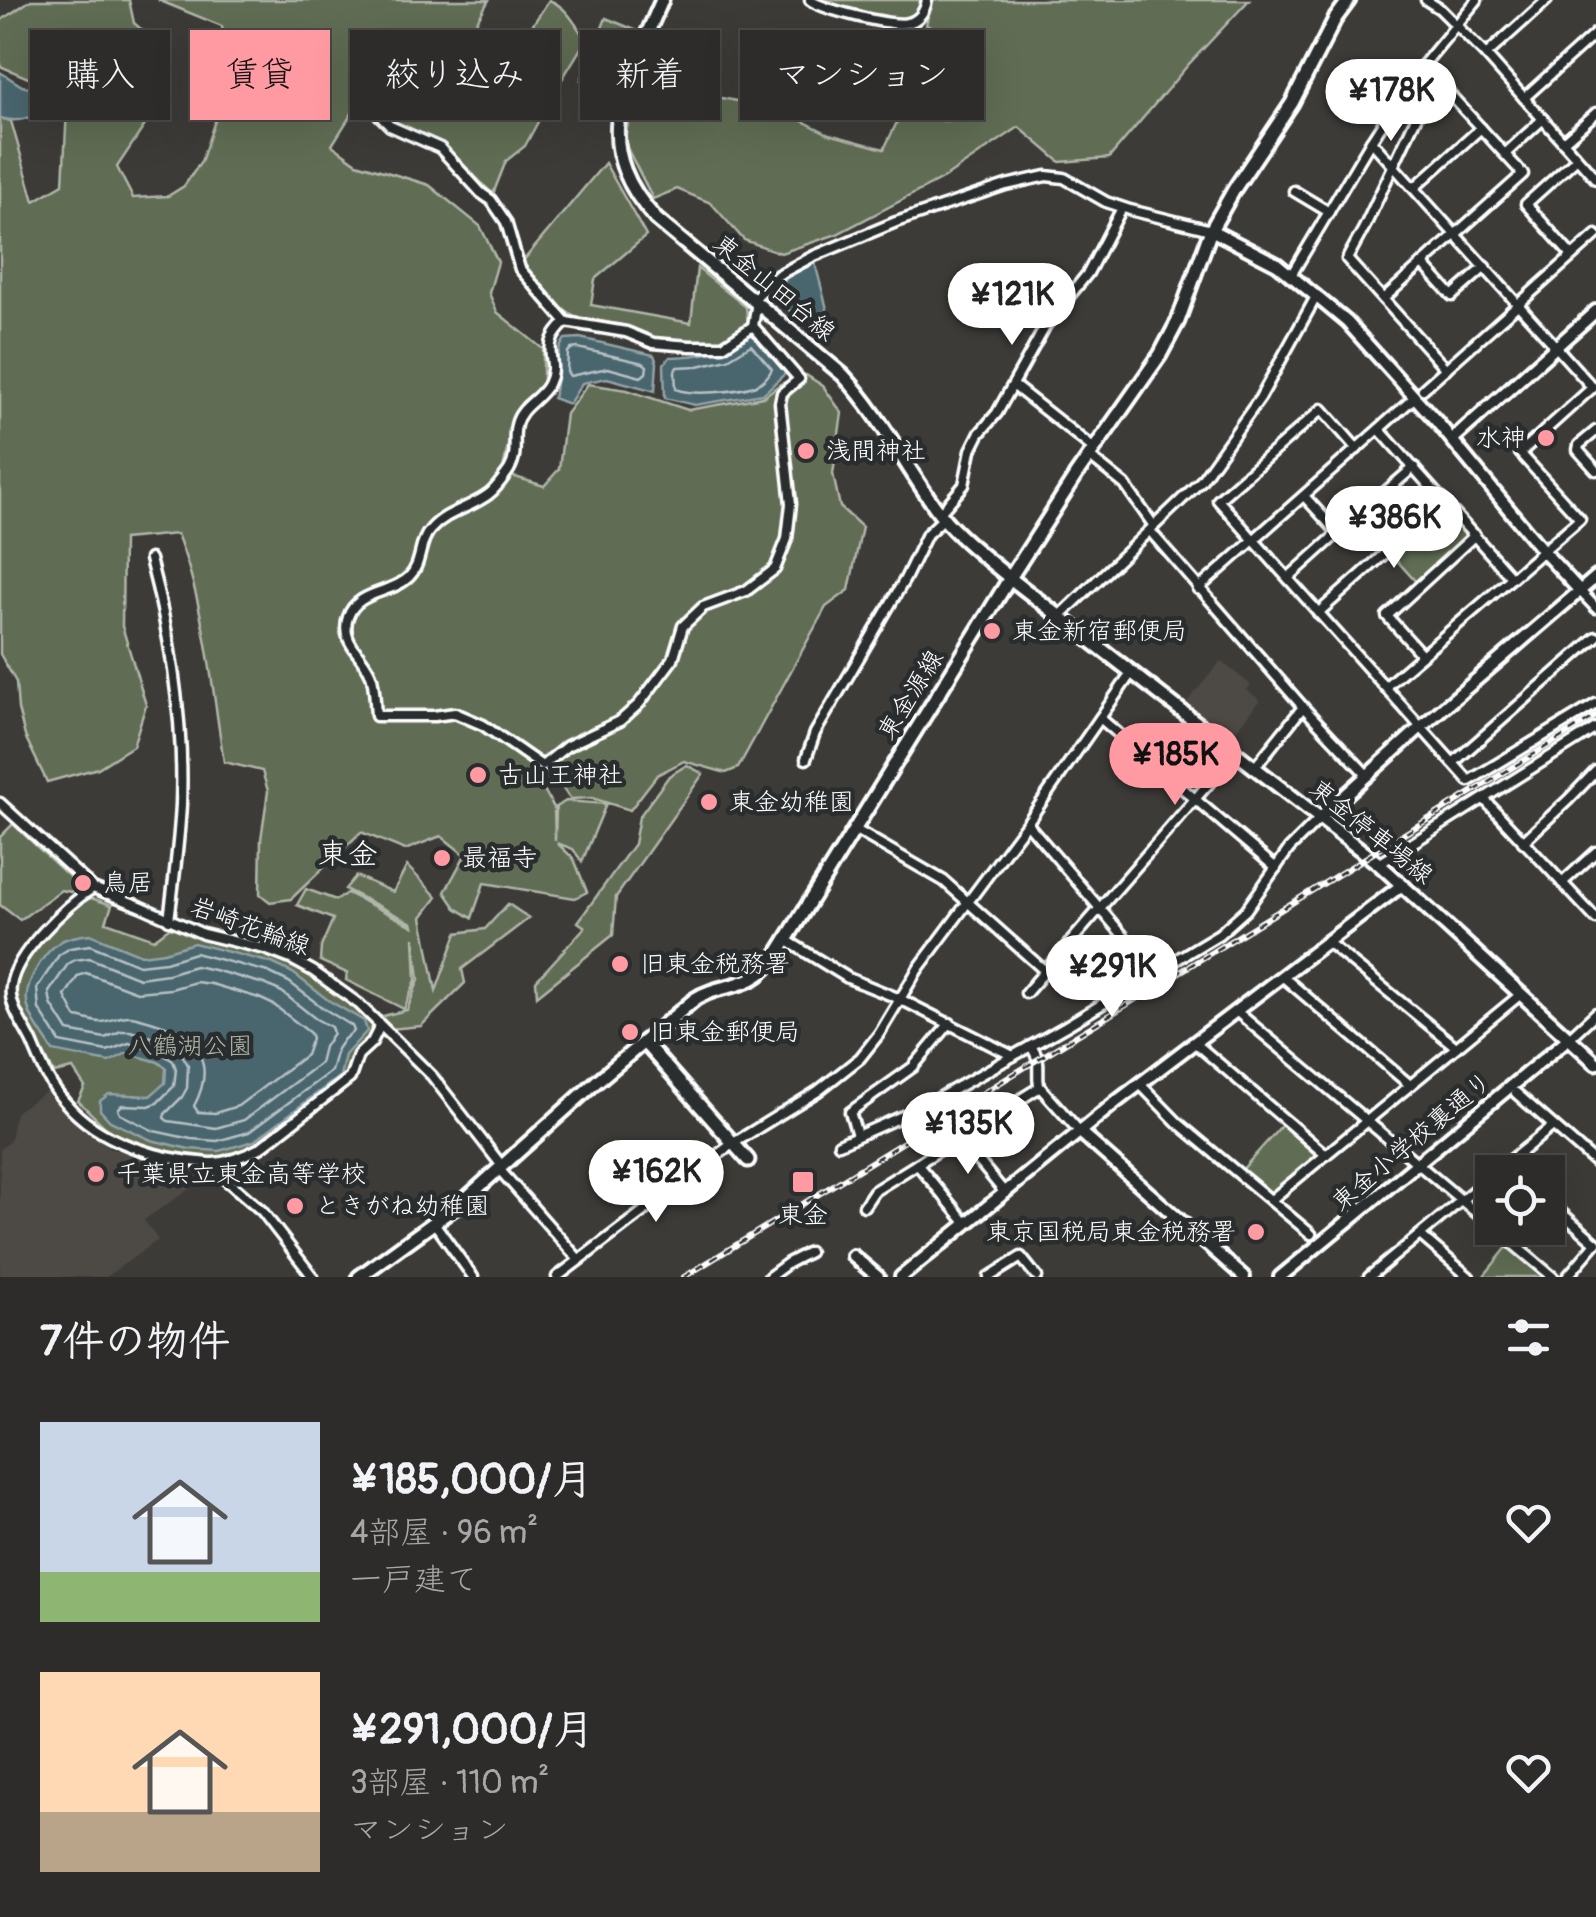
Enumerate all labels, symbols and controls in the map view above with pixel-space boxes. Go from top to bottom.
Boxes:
chip: 購入 [30,30,170,120]
chip: 賃貸 [190,30,330,120]
chip: 絞り込み [350,30,560,120]
chip: 新着 [580,30,720,120]
chip: マンション [740,30,984,120]
pin: ¥178K [1321,59,1461,144]
text: ¥178K [1347,71,1435,111]
street label: 東金山田台線 [707,228,841,348]
pin: ¥121K [942,263,1082,348]
text: ¥121K [970,275,1054,315]
place label: 水神 [1476,423,1526,454]
marker: 水神 [1535,427,1557,449]
place label: 浅間神社 [826,436,926,467]
marker: 浅間神社 [795,440,817,462]
pin: ¥386K [1324,486,1464,571]
text: ¥386K [1347,498,1441,538]
place label: 東金新宿郵便局 [1012,616,1187,647]
marker: 東金新宿郵便局 [981,620,1003,642]
street label: 東金源線 [871,644,951,746]
pin: ¥185K [1105,723,1245,808]
text: ¥185K [1131,735,1219,775]
place label: 古山王神社 [498,760,623,791]
marker: 古山王神社 [467,764,489,786]
street label: 東金停車場線 [1303,773,1439,891]
place label: 東金幼稚園 [729,787,854,818]
marker: 東金幼稚園 [698,791,720,813]
district label: 東金 [318,836,378,873]
place label: 最福寺 [462,843,537,874]
marker: 最福寺 [431,847,453,869]
place label: 鳥居 [103,868,153,899]
marker: 鳥居 [72,872,94,894]
street label: 岩崎花輪線 [186,891,314,963]
pin: ¥291K [1042,935,1182,1020]
text: ¥291K [1068,947,1156,987]
place label: 旧東金税務署 [640,949,790,980]
marker: 旧東金税務署 [609,953,631,975]
place label: 旧東金郵便局 [650,1017,800,1048]
marker: 旧東金郵便局 [619,1021,641,1043]
park label: 八鶴湖公園 [127,1031,253,1062]
street label: 東金小学校裏通り [1325,1066,1499,1218]
pin: ¥135K [898,1092,1038,1177]
text: ¥135K [923,1104,1013,1144]
pin: ¥162K [586,1140,726,1225]
text: ¥162K [611,1152,701,1192]
map controls [1475,1155,1565,1245]
button: locate [1475,1155,1565,1245]
place label: 千葉県立東金高等学校 [116,1159,366,1190]
marker: 千葉県立東金高等学校 [85,1163,107,1185]
marker: 東金 [790,1169,816,1195]
place label: ときがね幼稚園 [315,1191,490,1222]
marker: ときがね幼稚園 [284,1195,306,1217]
place label: 東金 [778,1200,828,1231]
place label: 東京国税局東金税務署 [986,1217,1236,1248]
marker: 東京国税局東金税務署 [1245,1221,1267,1243]
icon: filters [1501,1310,1556,1365]
text: 7件の物件 [40,1316,230,1368]
text: ¥185,000/月 [350,1454,593,1506]
icon: home [120,1462,240,1582]
icon: heart [1501,1495,1556,1550]
text: 4部屋 · 96 m² [350,1513,538,1553]
text: 一戸建て [350,1560,478,1600]
text: ¥291,000/月 [350,1704,594,1756]
icon: home [120,1712,240,1832]
icon: heart [1501,1745,1556,1800]
text: 3部屋 · 110 m² [350,1763,549,1803]
text: マンション [350,1810,509,1850]

